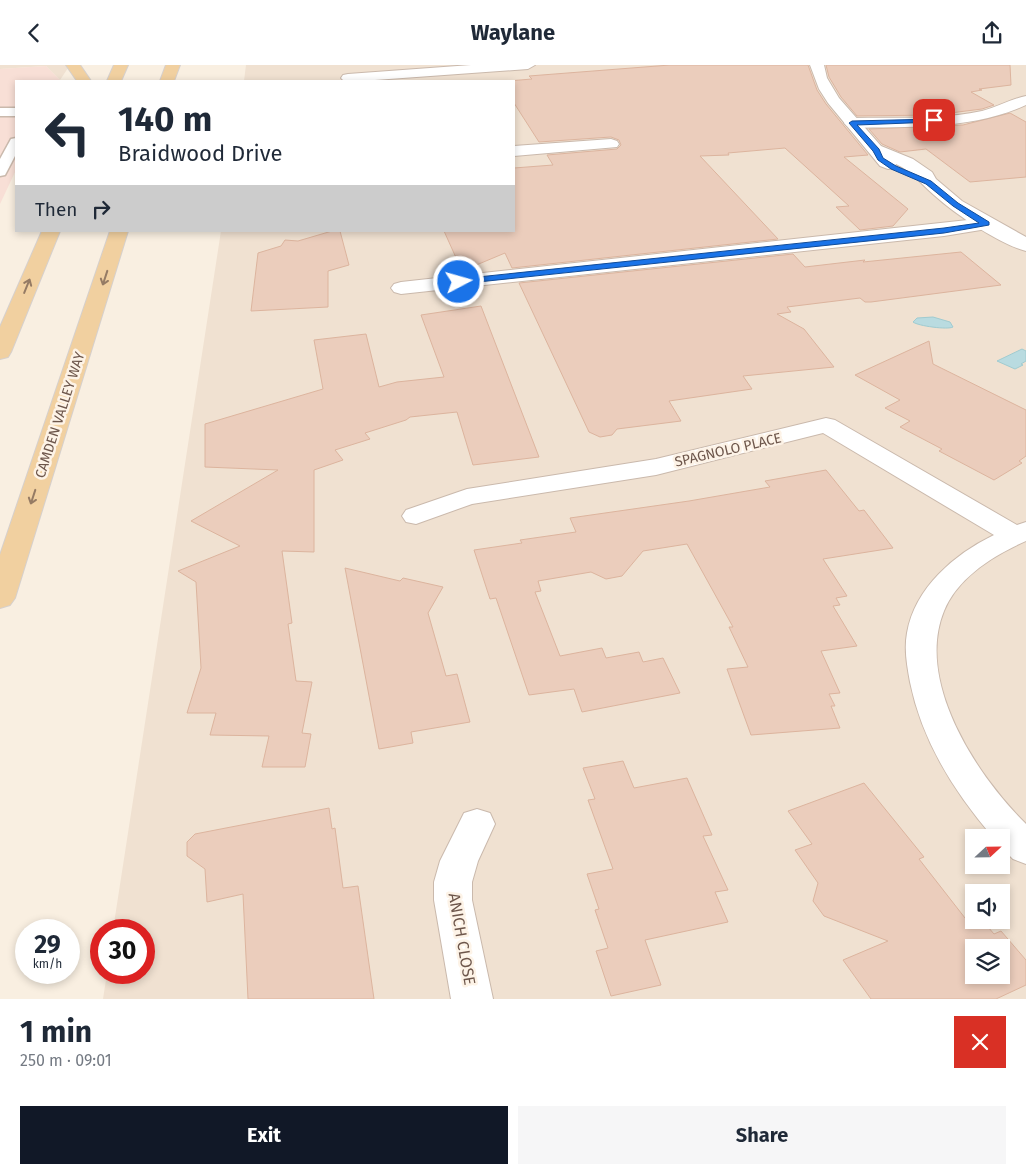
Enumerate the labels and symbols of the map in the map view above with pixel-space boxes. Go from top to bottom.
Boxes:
pin [913,99,955,141]
position arrow [432,255,484,307]
one-way arrow [99,269,109,285]
one-way arrow [23,279,33,294]
street label: CAMDEN VALLEY WAY [32,350,88,480]
street label: SPAGNOLO PLACE [673,429,783,471]
one-way arrow [28,489,38,505]
north arrow [965,829,1010,874]
street label: ANICH CLOSE [445,891,479,987]
speed limit sign: 30 [90,919,155,984]

